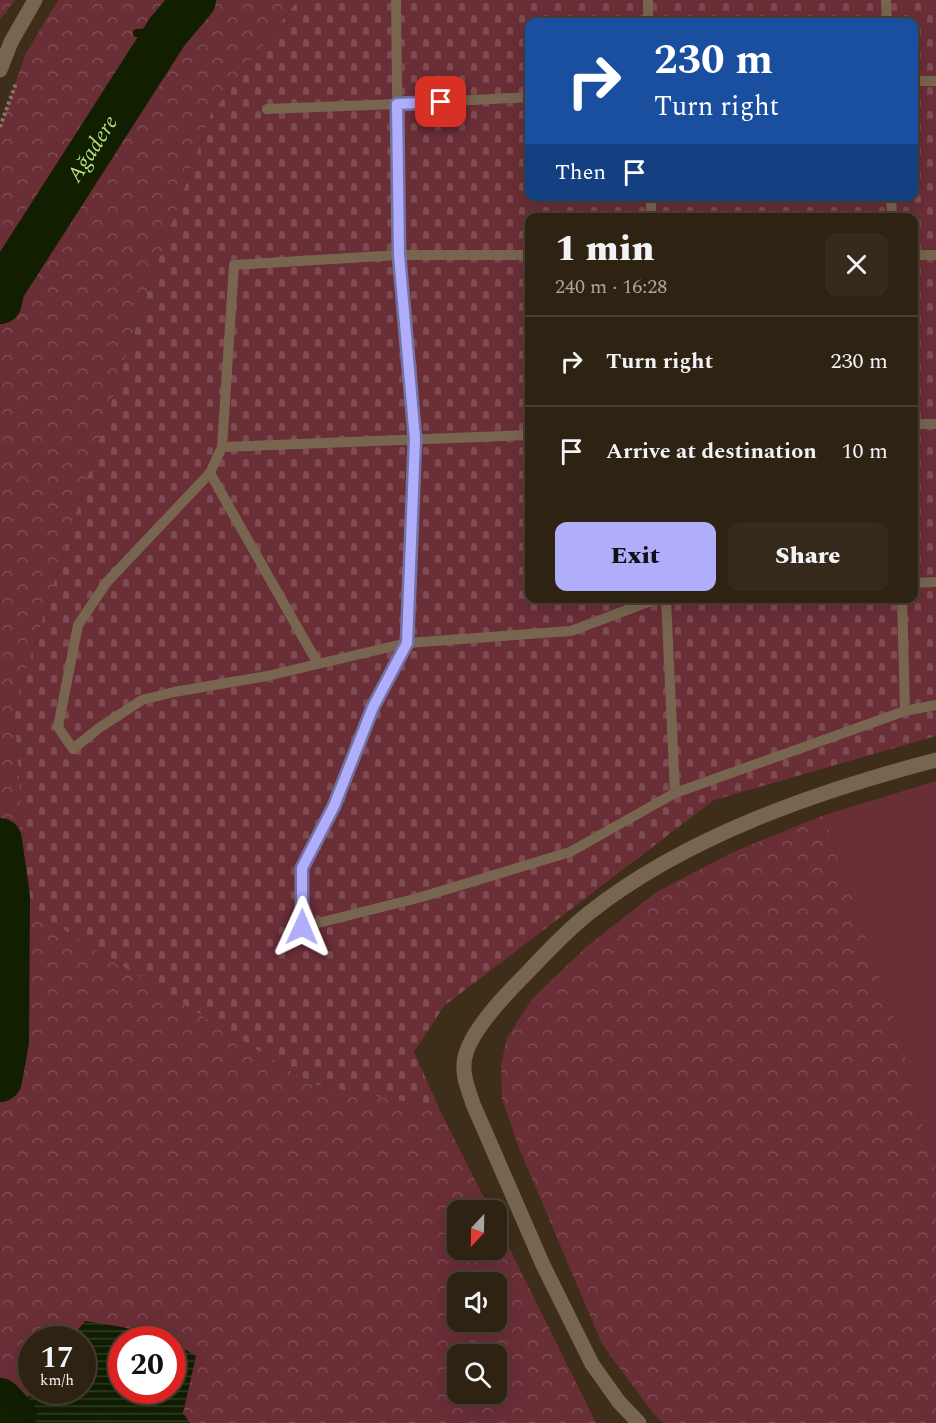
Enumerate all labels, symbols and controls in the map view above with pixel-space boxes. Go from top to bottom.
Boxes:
text: 230 m [654,29,773,92]
icon: right [555,42,633,120]
pin [415,76,466,127]
icon: arrive [424,85,457,118]
text: Turn right [654,86,779,128]
water label: Ağadere [58,108,126,189]
text: Then [555,156,606,189]
icon: arrive [618,156,651,189]
text: 1 min [555,222,655,277]
button: close [825,233,888,296]
text: 240 m · 16:28 [555,272,667,302]
icon: right [555,345,588,378]
text: Turn right [606,345,713,378]
text: 230 m [831,345,888,378]
icon: arrive [555,435,588,468]
text: Arrive at destination [606,435,817,468]
text: 10 m [842,435,888,468]
button: Exit [555,522,716,591]
button: Share [728,522,888,591]
position arrow [270,895,334,959]
north arrow [447,1200,507,1260]
map controls [447,1200,507,1404]
button: sound [447,1272,507,1332]
speed limit sign: 20 [108,1326,186,1404]
text: 17 [40,1335,74,1381]
button: search [447,1344,507,1404]
text: km/h [40,1369,74,1392]

